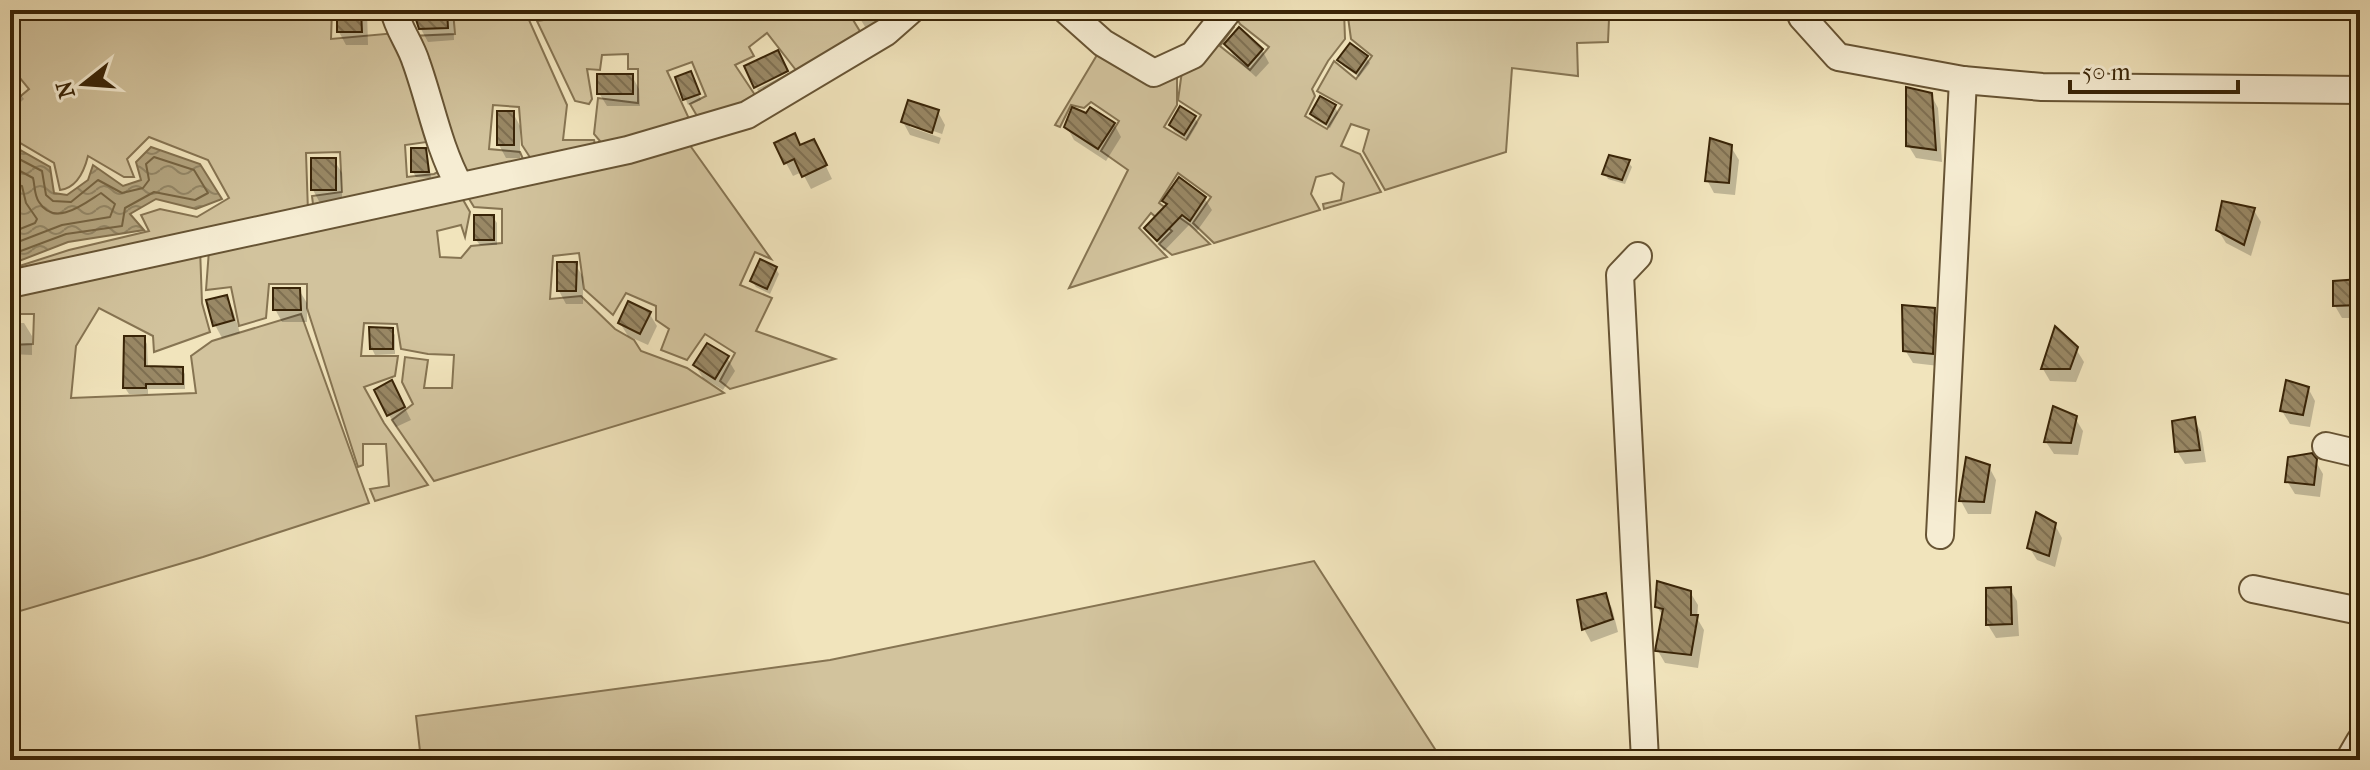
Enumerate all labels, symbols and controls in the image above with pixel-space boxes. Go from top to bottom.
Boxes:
north arrow [44,44,124,124]
scale bar [2070,44,2238,94]
text: 50 m [2082,58,2131,86]
text: N [51,77,81,101]

